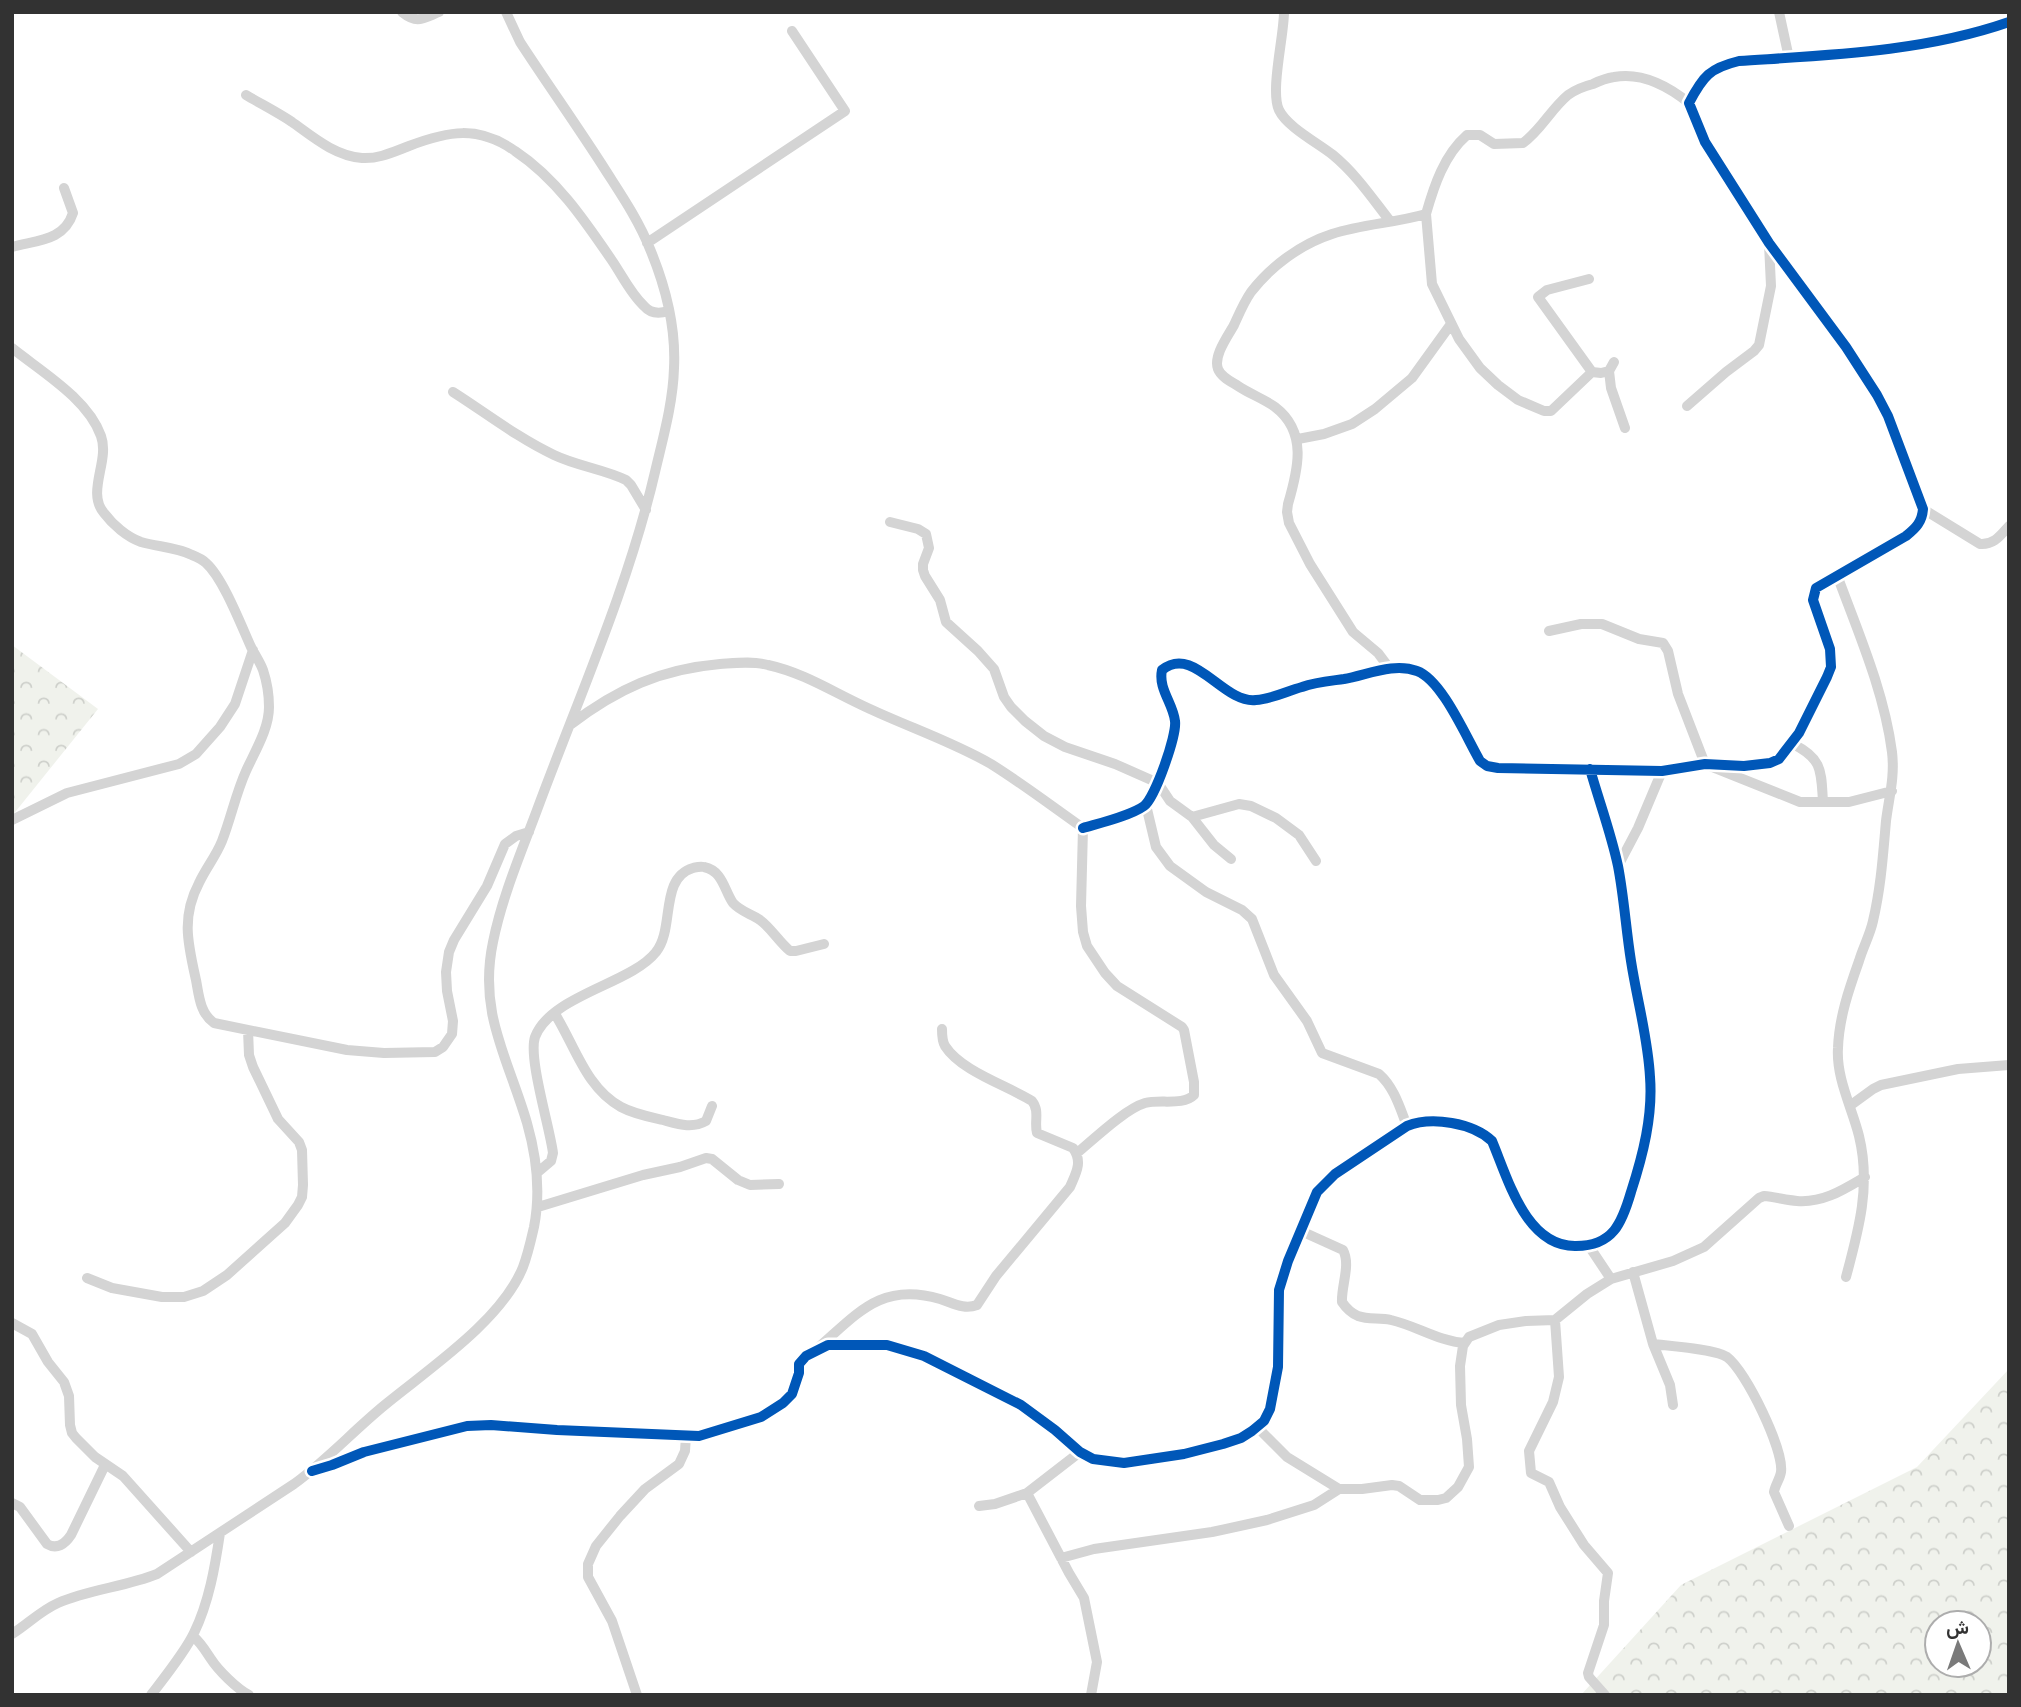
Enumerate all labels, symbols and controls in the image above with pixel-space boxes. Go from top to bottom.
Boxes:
north arrow [1923,1609,1993,1679]
text: ش [1946,1616,1969,1639]

